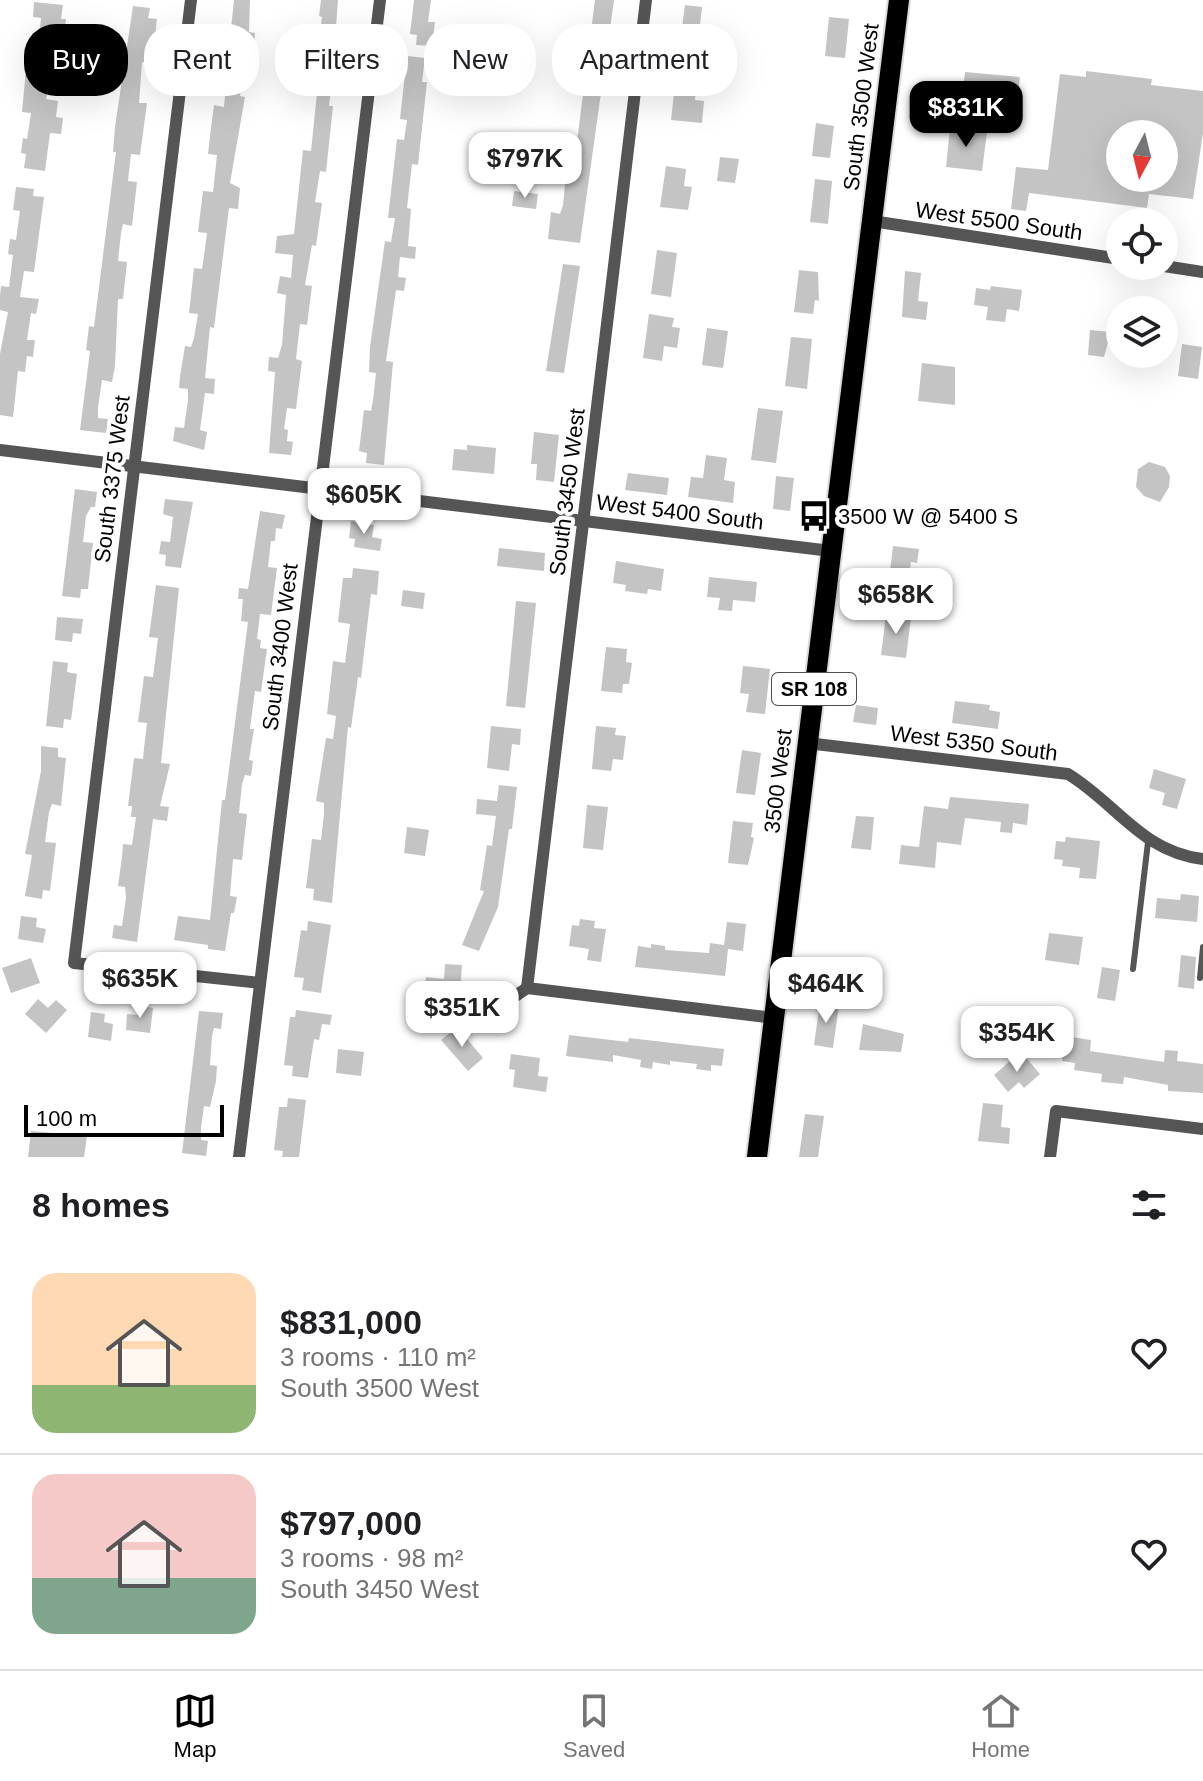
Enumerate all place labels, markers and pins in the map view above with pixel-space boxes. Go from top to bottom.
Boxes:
pin: $831K [910,81,1022,149]
pin: $797K [469,132,581,200]
pin: $605K [308,468,420,536]
bus stop icon: 3500 W @ 5400 S [797,499,831,533]
place label: 3500 W @ 5400 S [838,504,1018,529]
pin: $658K [840,568,952,636]
pin: $635K [84,952,196,1020]
pin: $464K [770,957,882,1025]
pin: $351K [406,981,518,1049]
pin: $354K [961,1006,1073,1074]

